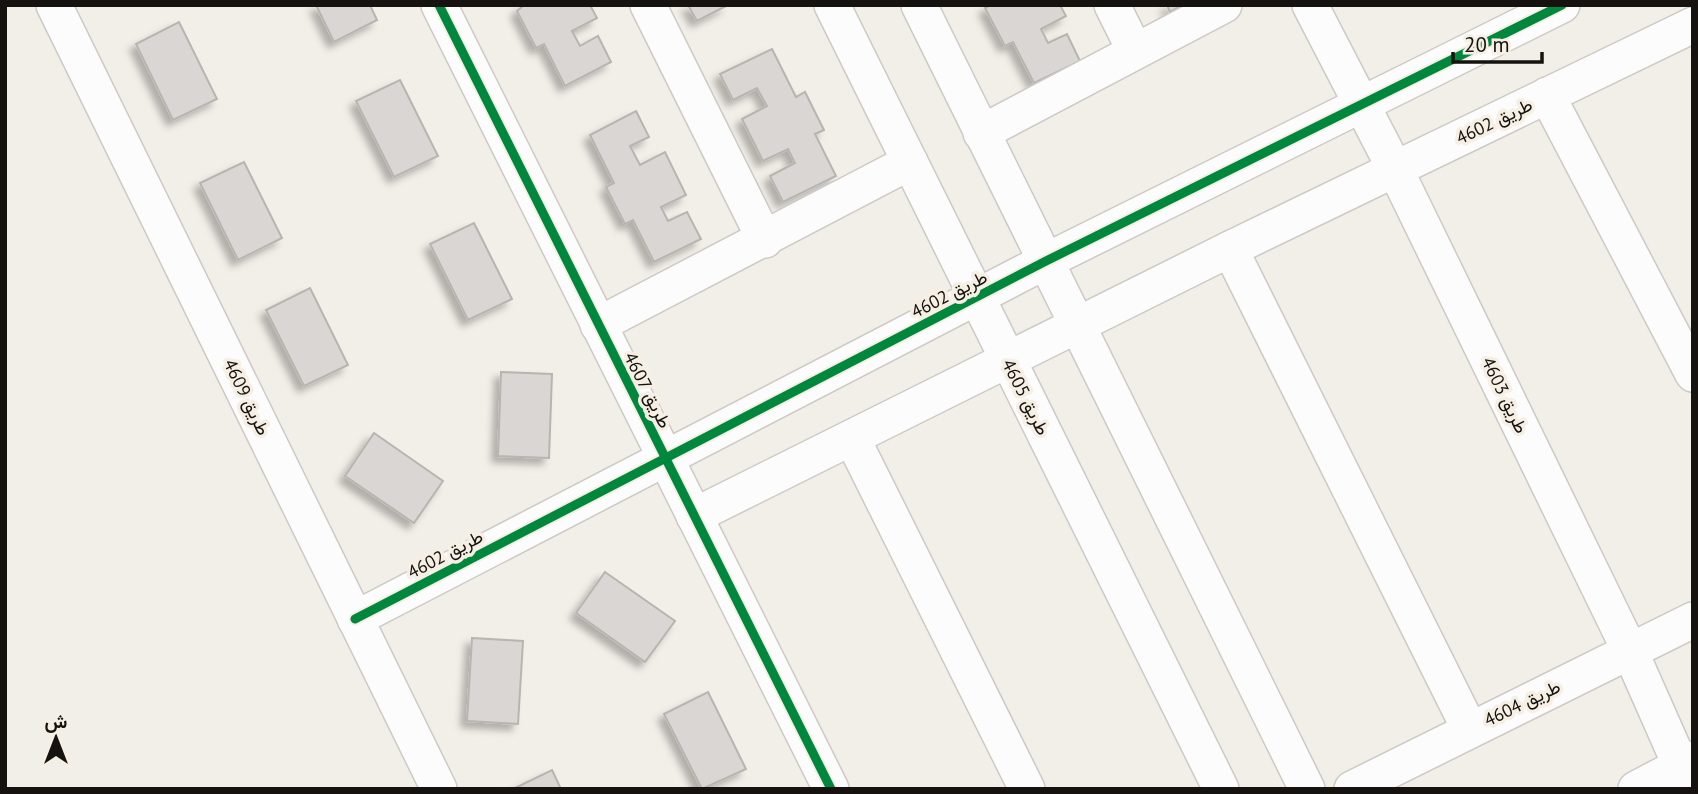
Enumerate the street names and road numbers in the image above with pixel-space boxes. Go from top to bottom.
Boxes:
street label: طريق 4602 [1452,93,1536,149]
street label: طريق 4602 [907,265,991,323]
street label: طريق 4607 [619,348,677,432]
street label: طريق 4603 [1477,353,1533,437]
street label: طريق 4609 [219,355,275,439]
street label: طريق 4605 [997,355,1055,439]
street label: طريق 4602 [403,525,487,583]
street label: طريق 4604 [1480,675,1564,731]

